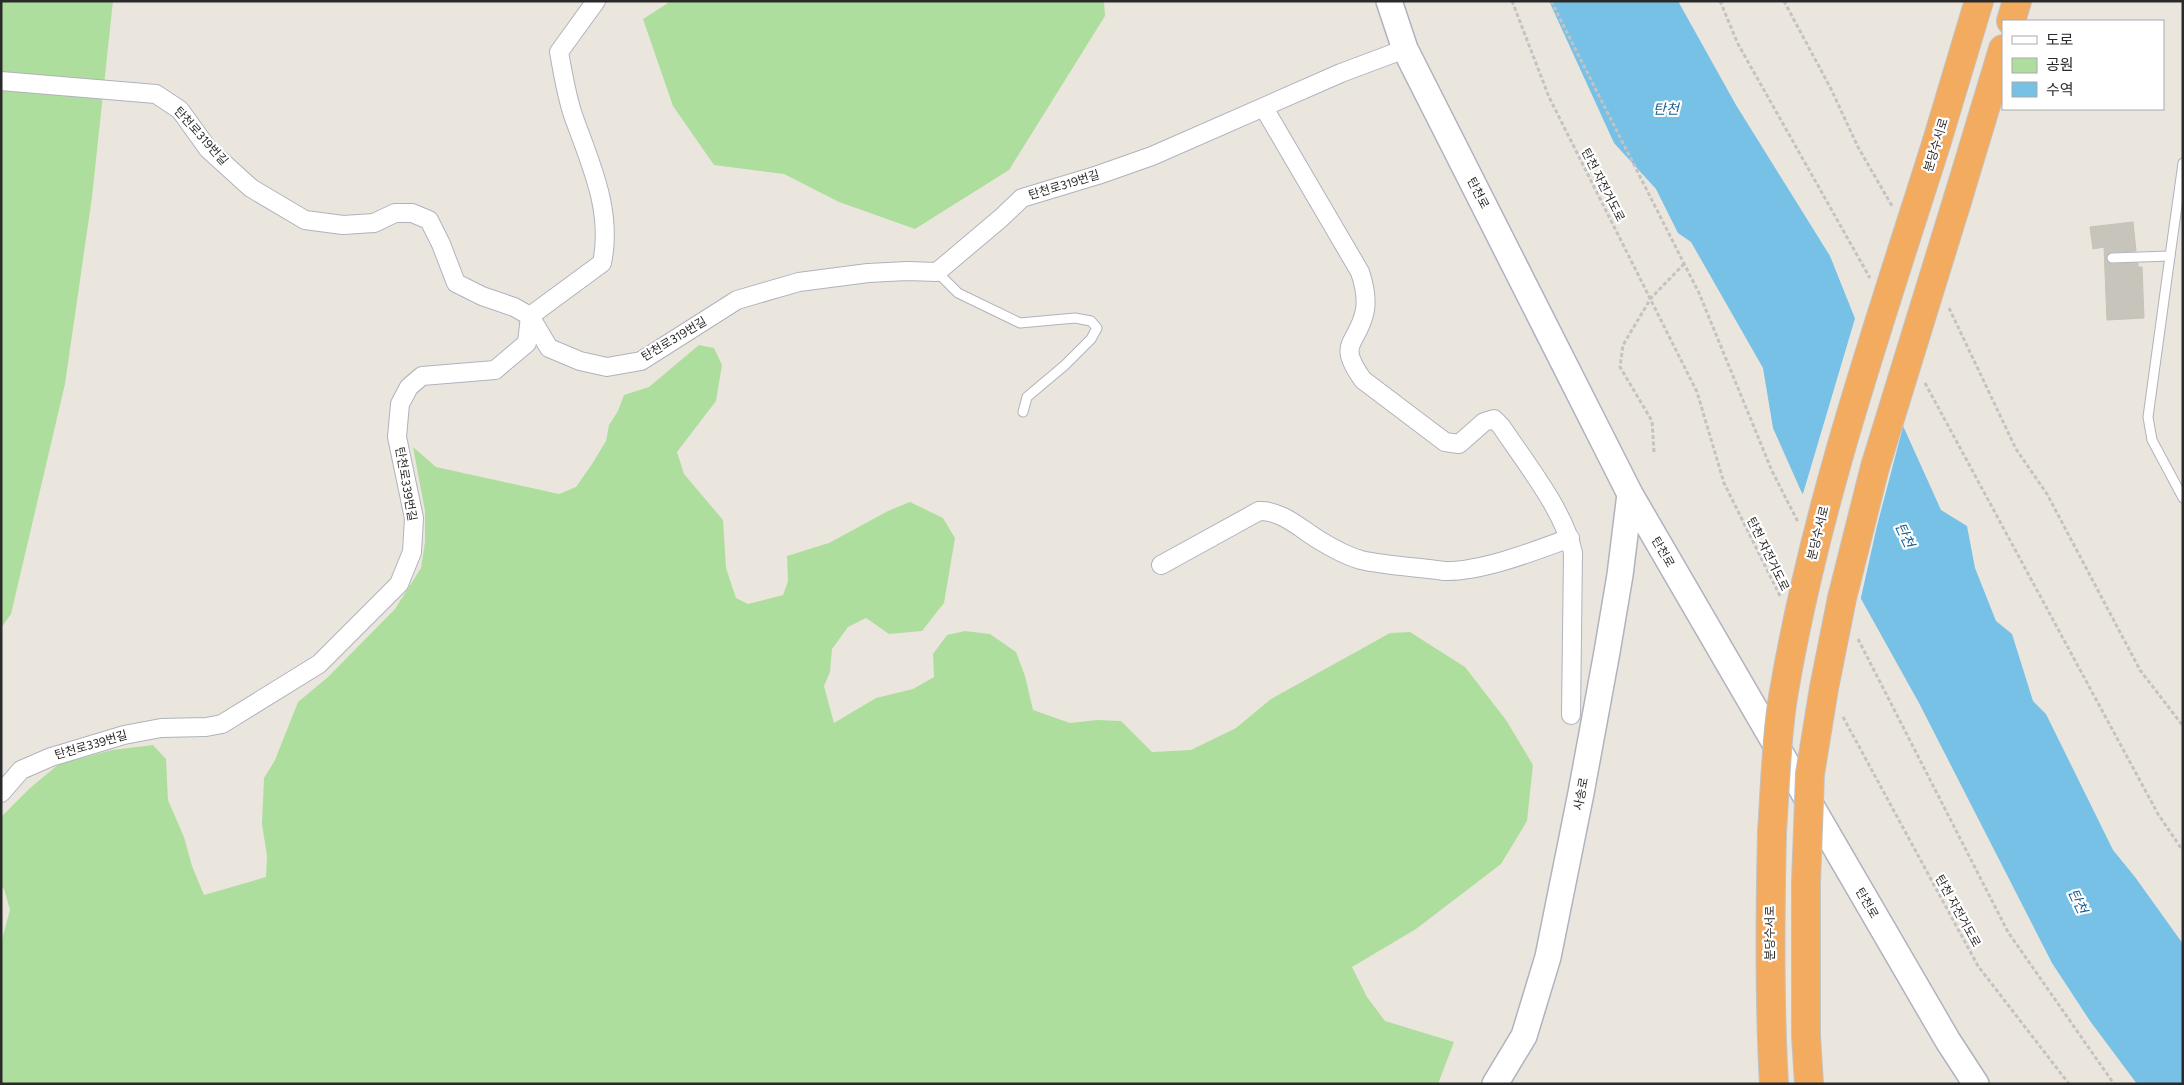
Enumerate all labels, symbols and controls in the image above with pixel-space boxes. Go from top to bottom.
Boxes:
legend [2002,20,2164,110]
text: 도로 [2046,31,2074,49]
text: 공원 [2046,56,2074,74]
text: 수역 [2046,81,2074,99]
water label: 탄천 [1653,101,1680,118]
street label: 탄천로319번길 [171,104,231,168]
street label: 분당수서로 [1921,117,1951,173]
street label: 탄천 자전거도로 [1579,146,1627,224]
street label: 탄천로319번길 [1027,168,1101,202]
street label: 탄천로 [1464,175,1492,211]
street label: 탄천로319번길 [639,314,709,364]
street label: 탄천로339번길 [393,446,419,522]
street label: 분당수서로 [1805,505,1831,561]
street label: 탄천 자전거도로 [1744,515,1792,593]
water label: 탄천 [1891,520,1918,551]
street label: 탄천로 [1649,534,1677,570]
street label: 탄천로339번길 [53,728,129,762]
street label: 사송로 [1571,776,1591,812]
street label: 탄천 자전거도로 [1932,873,1984,949]
street label: 탄천로 [1853,885,1881,921]
water label: 탄천 [2064,886,2091,917]
street label: 분당수서로 [1763,905,1777,961]

